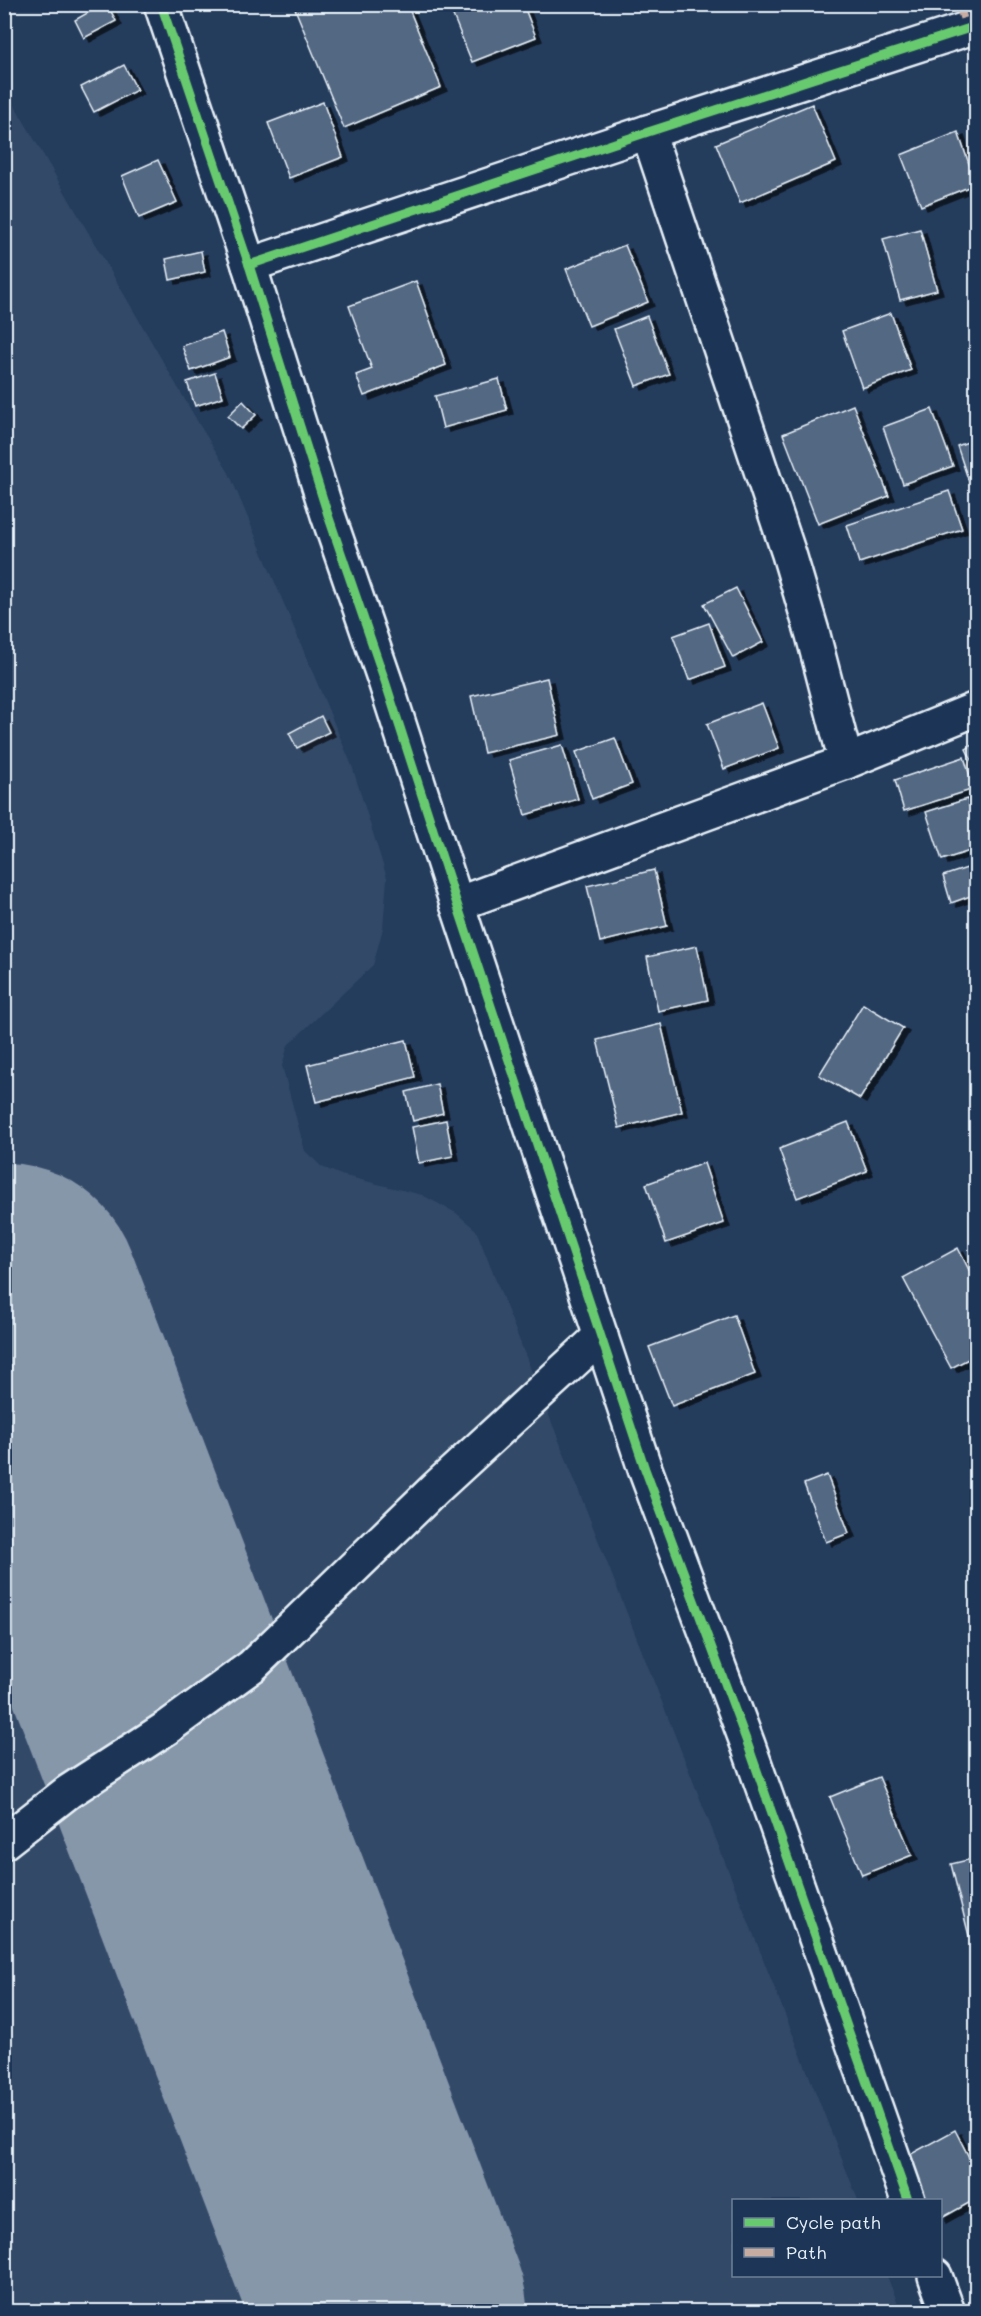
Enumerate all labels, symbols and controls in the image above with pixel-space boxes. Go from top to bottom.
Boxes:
legend [732,2199,942,2277]
text: Cycle path [786,2210,881,2234]
text: Path [786,2240,826,2264]

